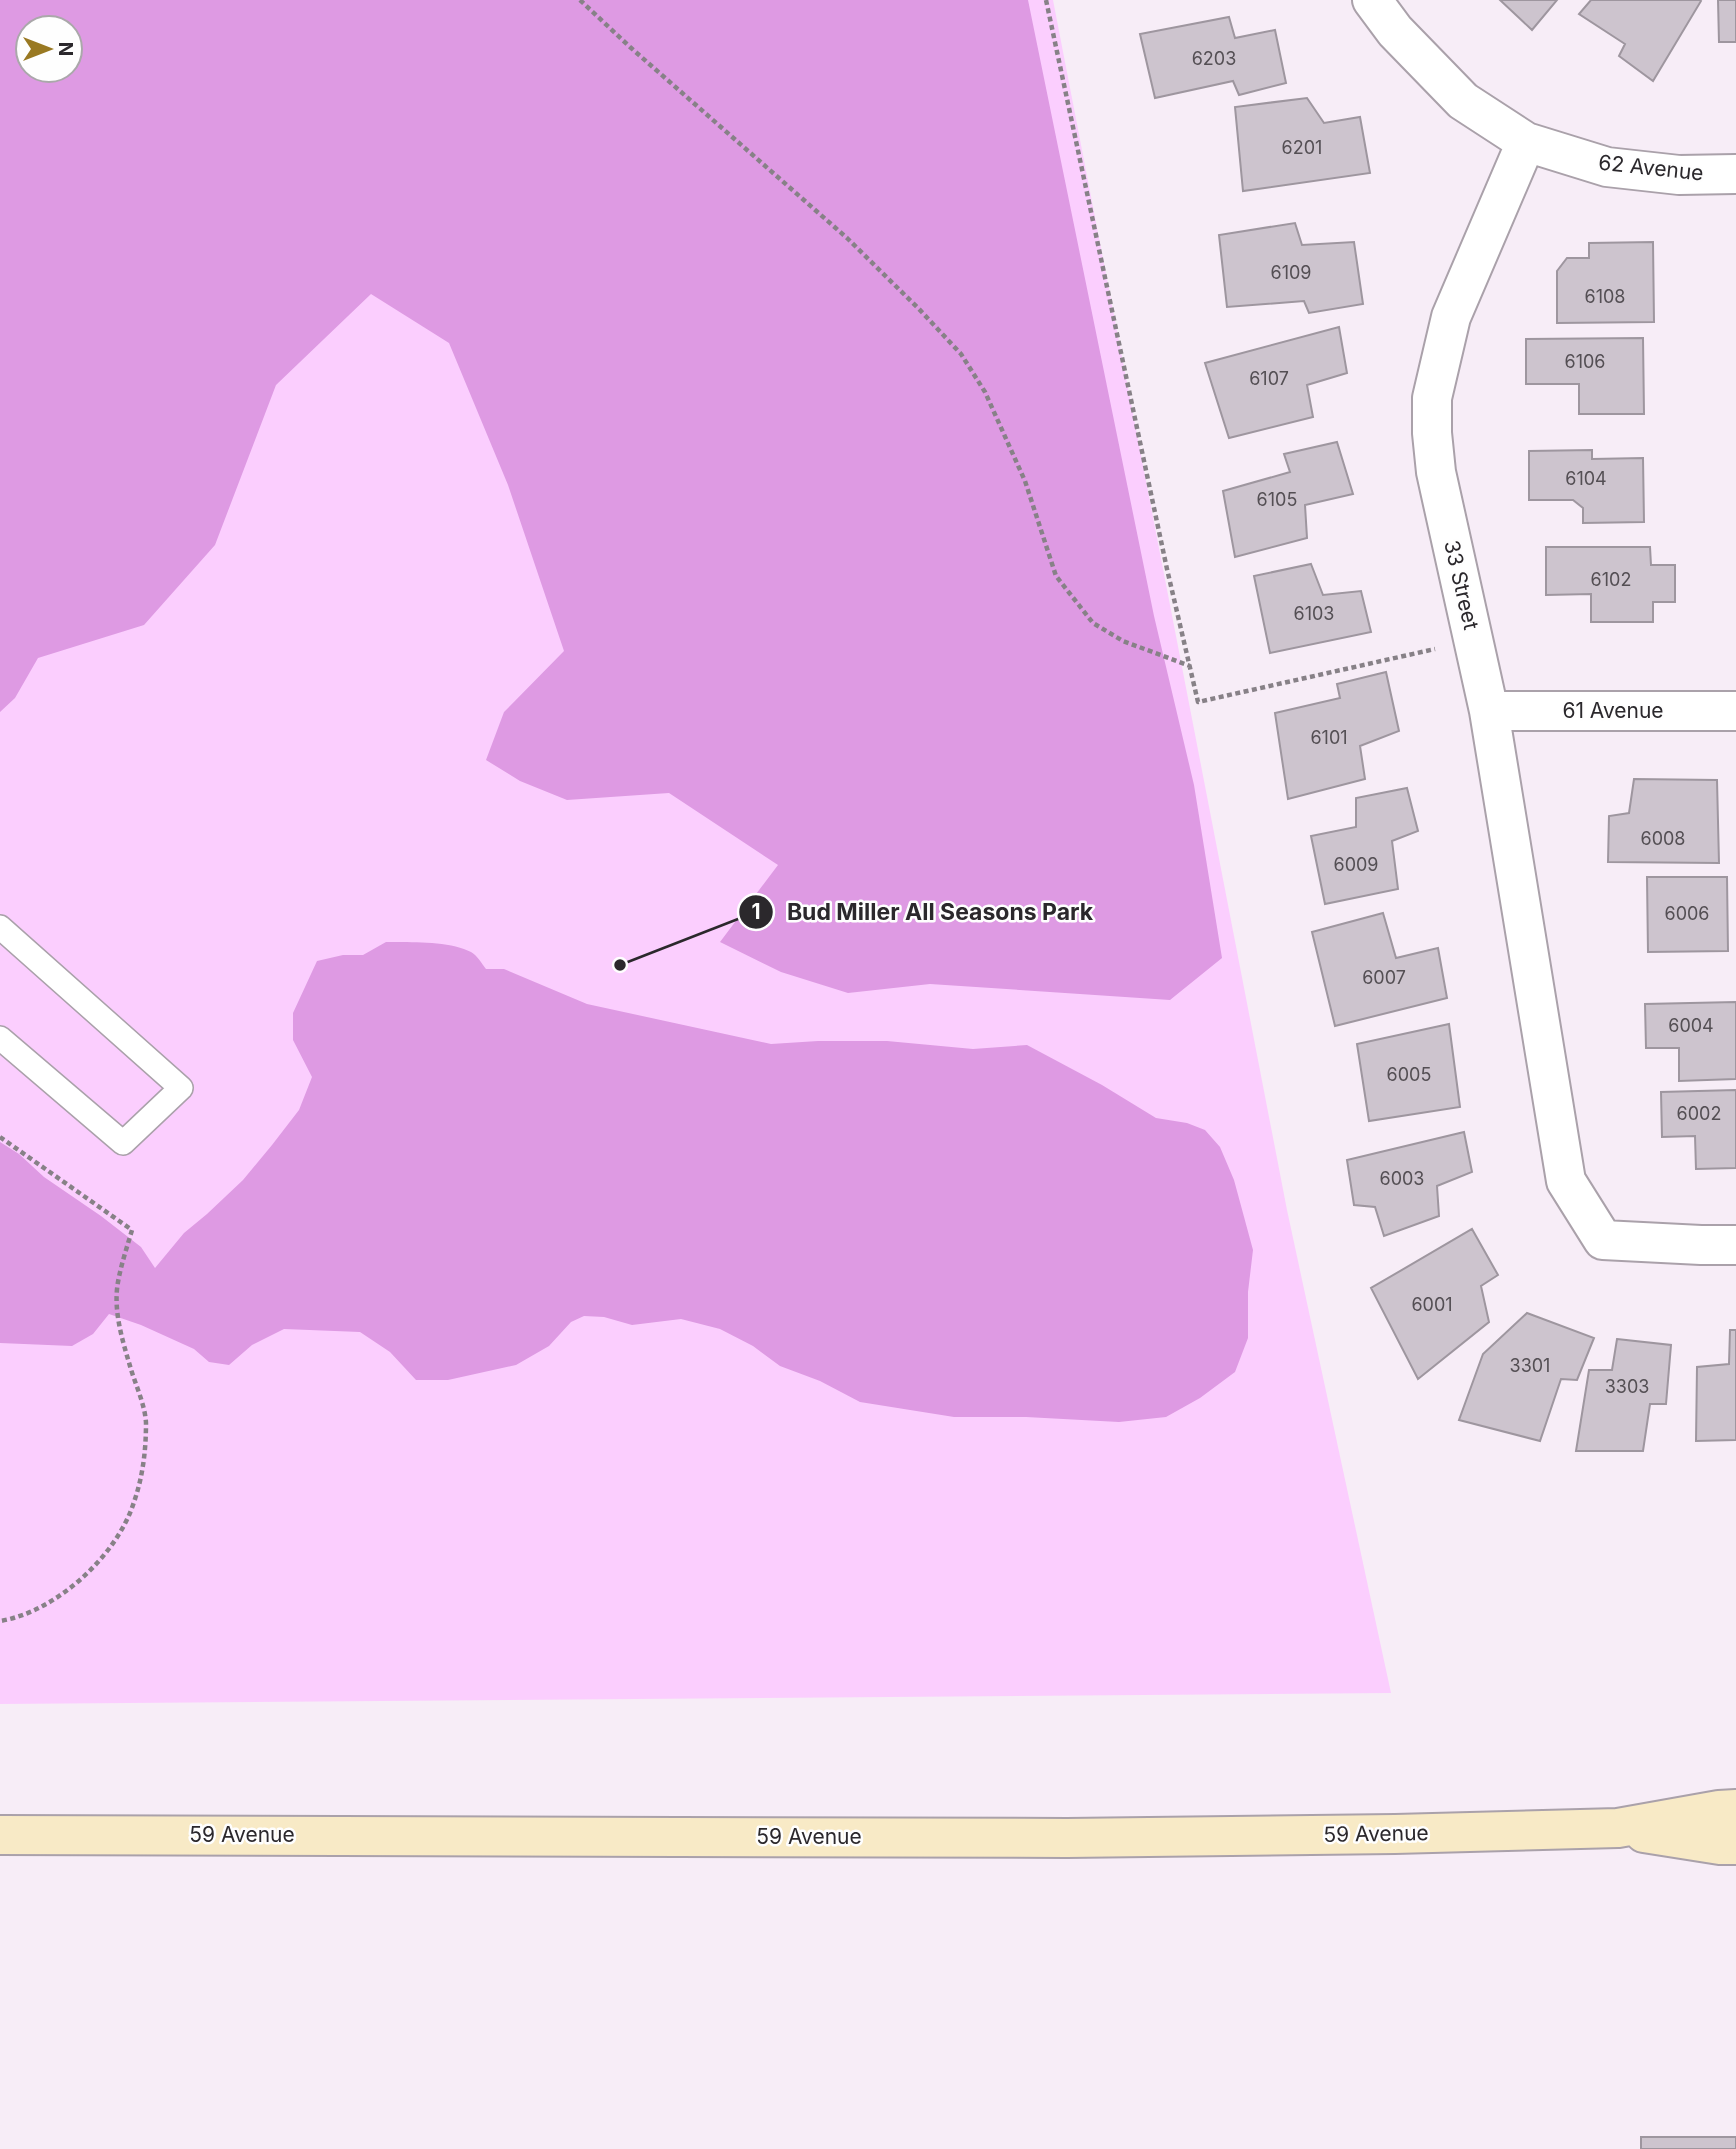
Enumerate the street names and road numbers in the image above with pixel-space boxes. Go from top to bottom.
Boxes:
street label: 62 Avenue [1597,150,1705,185]
street label: 33 Street [1439,538,1484,632]
street label: 61 Avenue [1562,698,1664,723]
street label: 59 Avenue [1323,1820,1429,1847]
street label: 59 Avenue [189,1822,295,1847]
street label: 59 Avenue [756,1824,862,1849]

